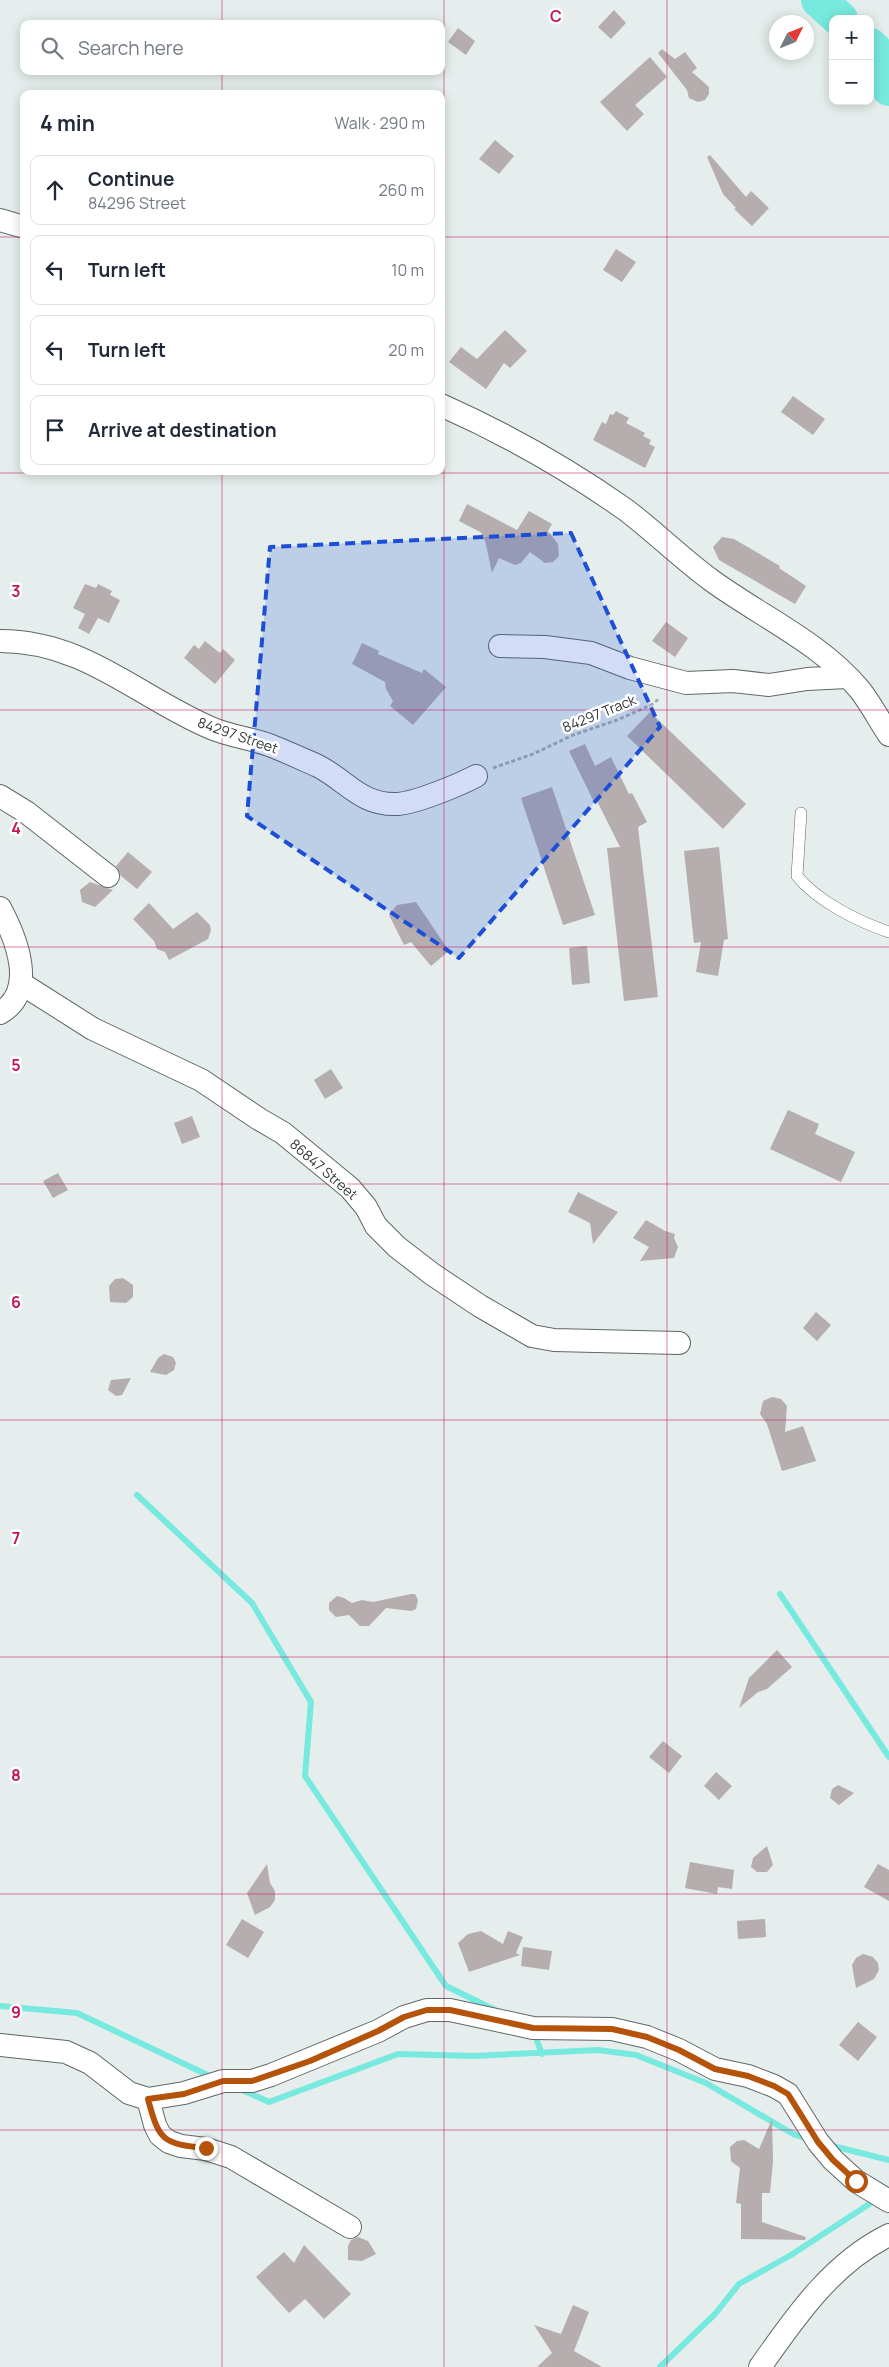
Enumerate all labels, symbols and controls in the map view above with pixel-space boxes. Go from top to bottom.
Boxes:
text: C [550,5,562,27]
north arrow [769,15,814,60]
map controls [829,15,874,105]
button: + [829,15,874,60]
search box [20,20,445,75]
icon: search [38,34,66,62]
text: Search here [78,35,184,61]
button: − [829,60,874,105]
text: 4 min [40,109,95,137]
text: Walk · 290 m [335,112,425,134]
text: Continue [88,166,174,192]
icon: ahead [41,176,69,204]
text: 260 m [378,179,424,201]
text: 84296 Street [88,192,186,214]
icon: left [41,256,69,284]
text: Turn left [88,257,166,283]
text: 10 m [391,259,424,281]
icon: left [41,336,69,364]
text: Turn left [88,337,166,363]
text: 20 m [388,339,424,361]
icon: arrive [41,416,69,444]
text: Arrive at destination [88,417,277,443]
text: 3 [11,580,21,602]
street label: 84297 Track [559,689,640,736]
street label: 84297 Street [195,712,281,758]
text: 4 [11,817,21,839]
text: 5 [11,1054,21,1076]
street label: 86847 Street [286,1134,362,1204]
text: 6 [11,1291,21,1313]
text: 7 [12,1527,20,1549]
text: 8 [11,1764,21,1786]
text: 9 [11,2001,21,2023]
route end [195,2137,218,2160]
route start [845,2170,868,2193]

